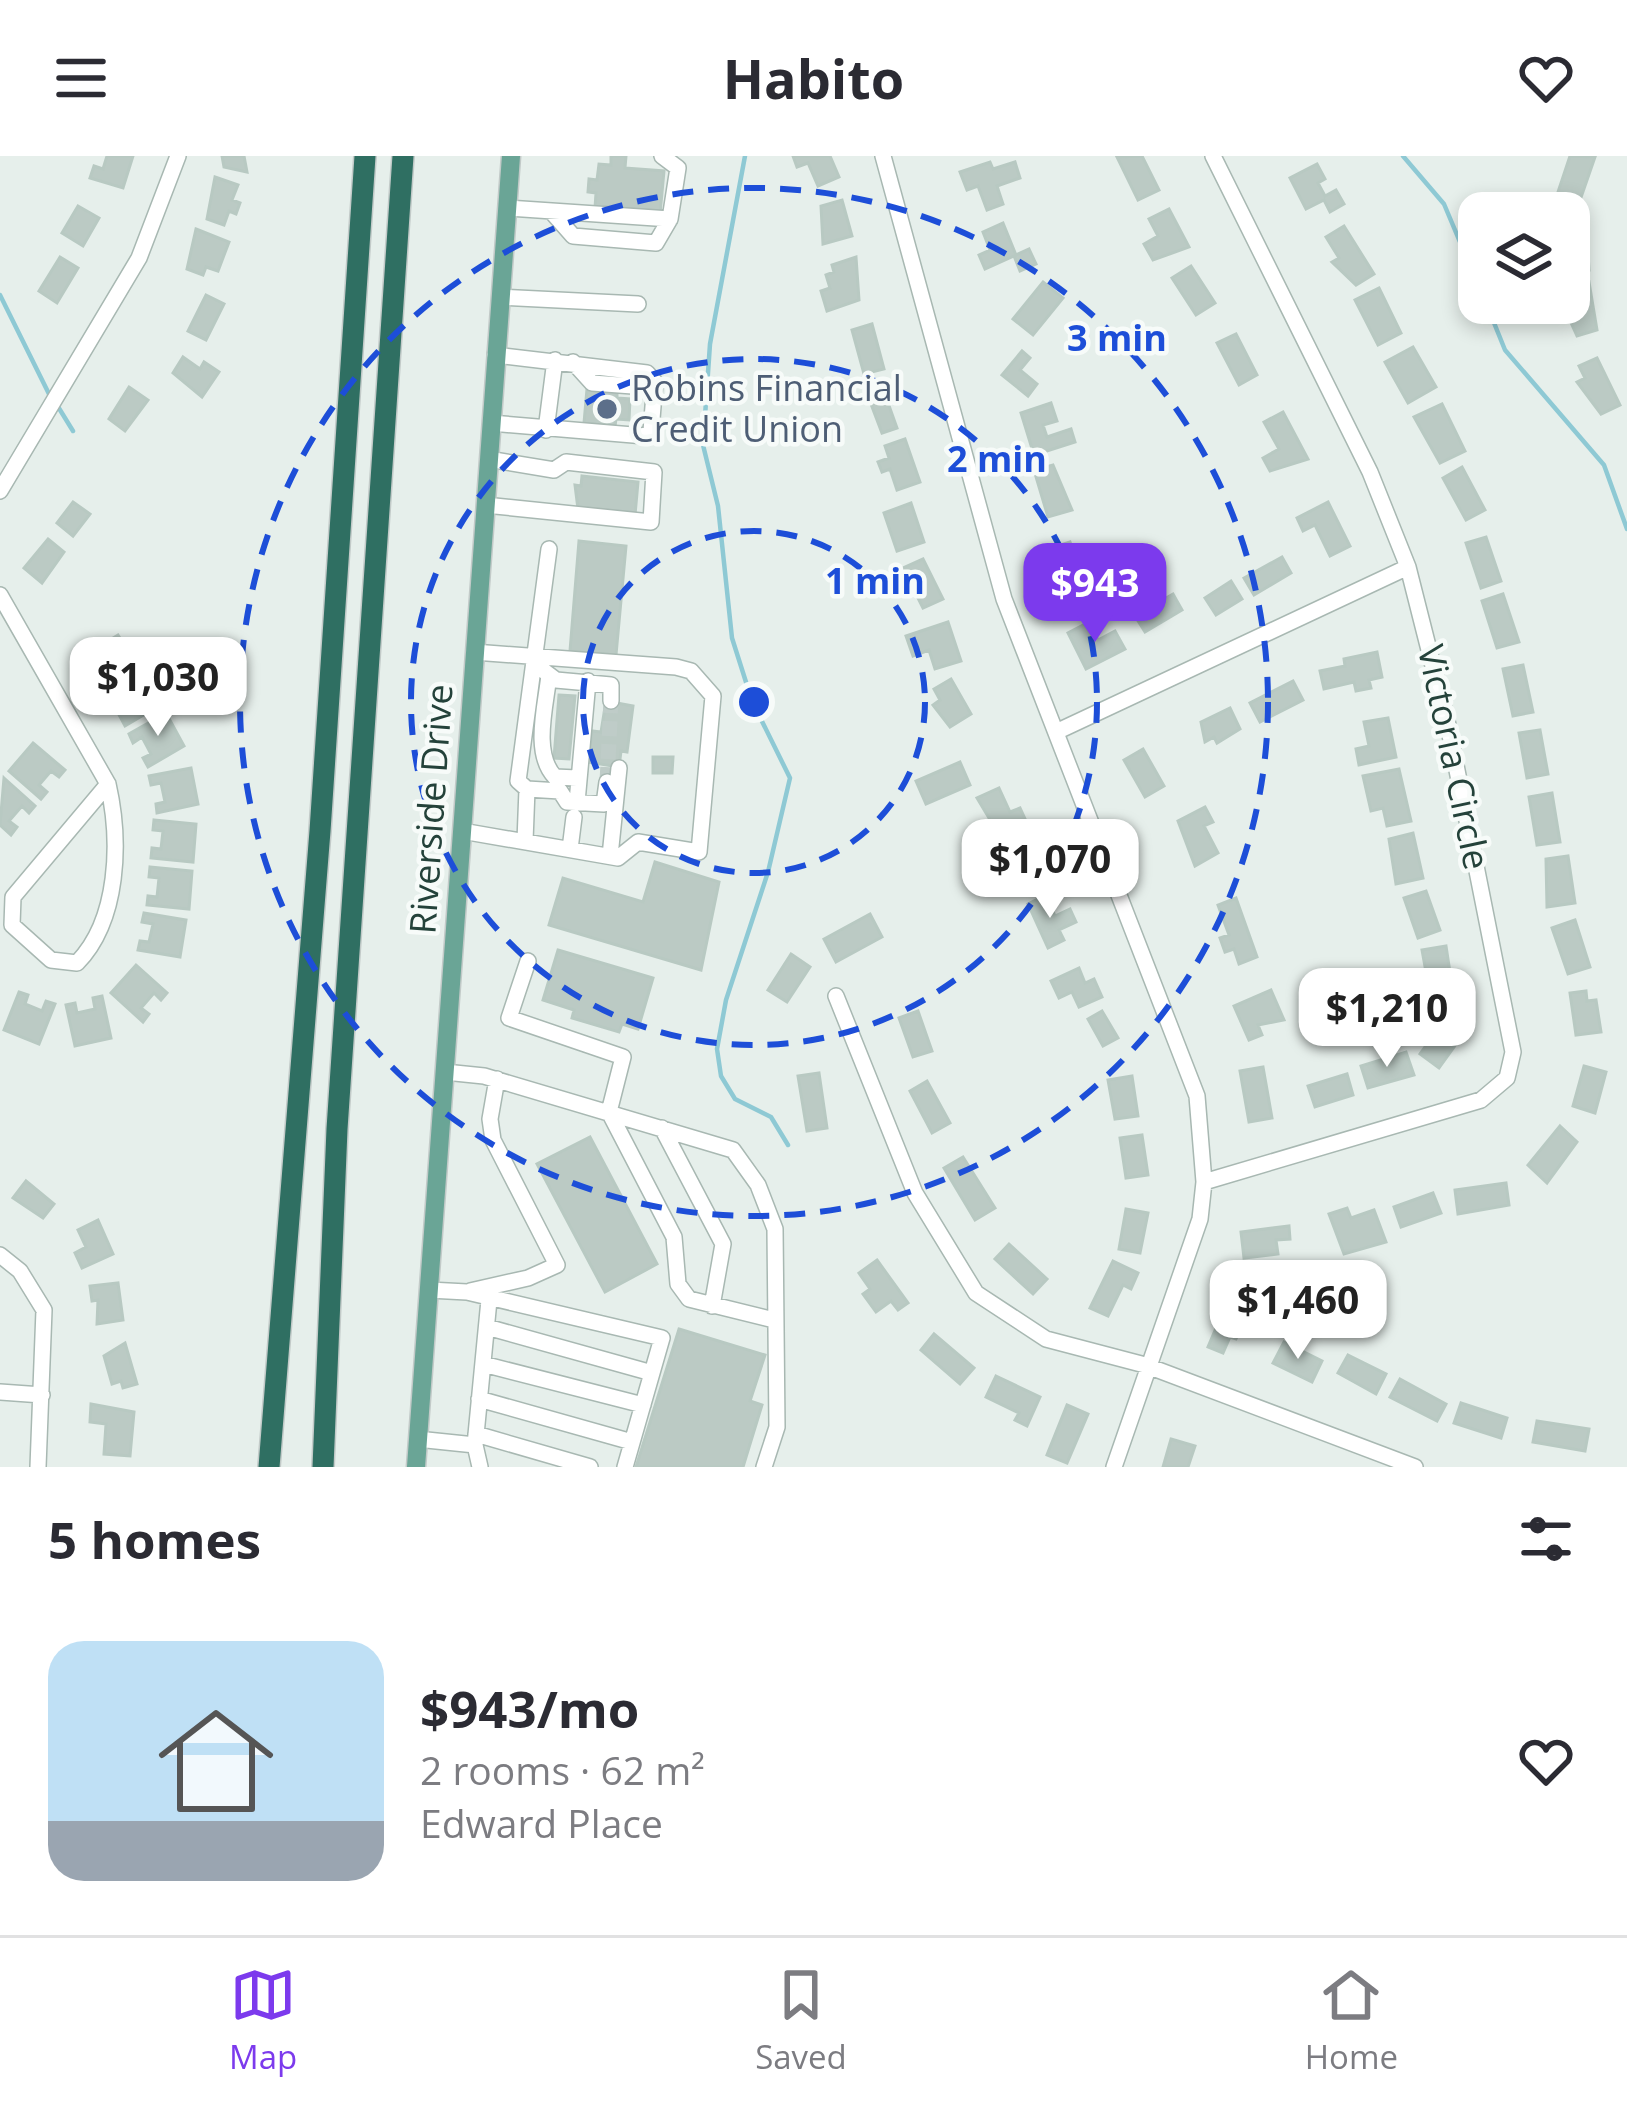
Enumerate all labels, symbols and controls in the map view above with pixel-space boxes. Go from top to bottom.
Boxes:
text: Habito [723,41,904,115]
icon: menu [48,45,114,111]
icon: heart [1513,45,1579,111]
map controls [1458,192,1590,324]
button: layers [1458,192,1590,324]
text: 3 min [1067,313,1167,362]
place label: Robins Financial Credit Union [631,363,902,453]
marker: Robins Financial Credit Union [594,396,620,422]
text: 2 min [947,434,1047,483]
pin: $943 [1024,543,1166,645]
text: $943 [1050,555,1140,608]
text: 1 min [825,556,925,605]
pin: $1,030 [60,637,256,739]
street label: Victoria Circle [1407,640,1502,874]
text: $1,030 [97,649,219,702]
centre of rings [733,681,775,723]
street label: Riverside Drive [397,682,464,935]
pin: $1,070 [952,819,1148,921]
text: $1,070 [989,831,1111,884]
pin: $1,210 [1289,968,1485,1070]
text: $1,210 [1326,980,1448,1033]
pin: $1,460 [1200,1260,1396,1362]
text: $1,460 [1237,1272,1359,1325]
text: 5 homes [48,1504,261,1574]
icon: filters [1513,1506,1579,1572]
text: $943/mo [420,1673,639,1743]
icon: home [144,1689,288,1833]
icon: heart [1513,1728,1579,1794]
text: 2 rooms · 62 m² [420,1743,705,1796]
text: Edward Place [420,1796,663,1849]
tab: Map [229,1962,297,2079]
tab: Saved [755,1962,847,2079]
tab: Home [1305,1962,1398,2079]

